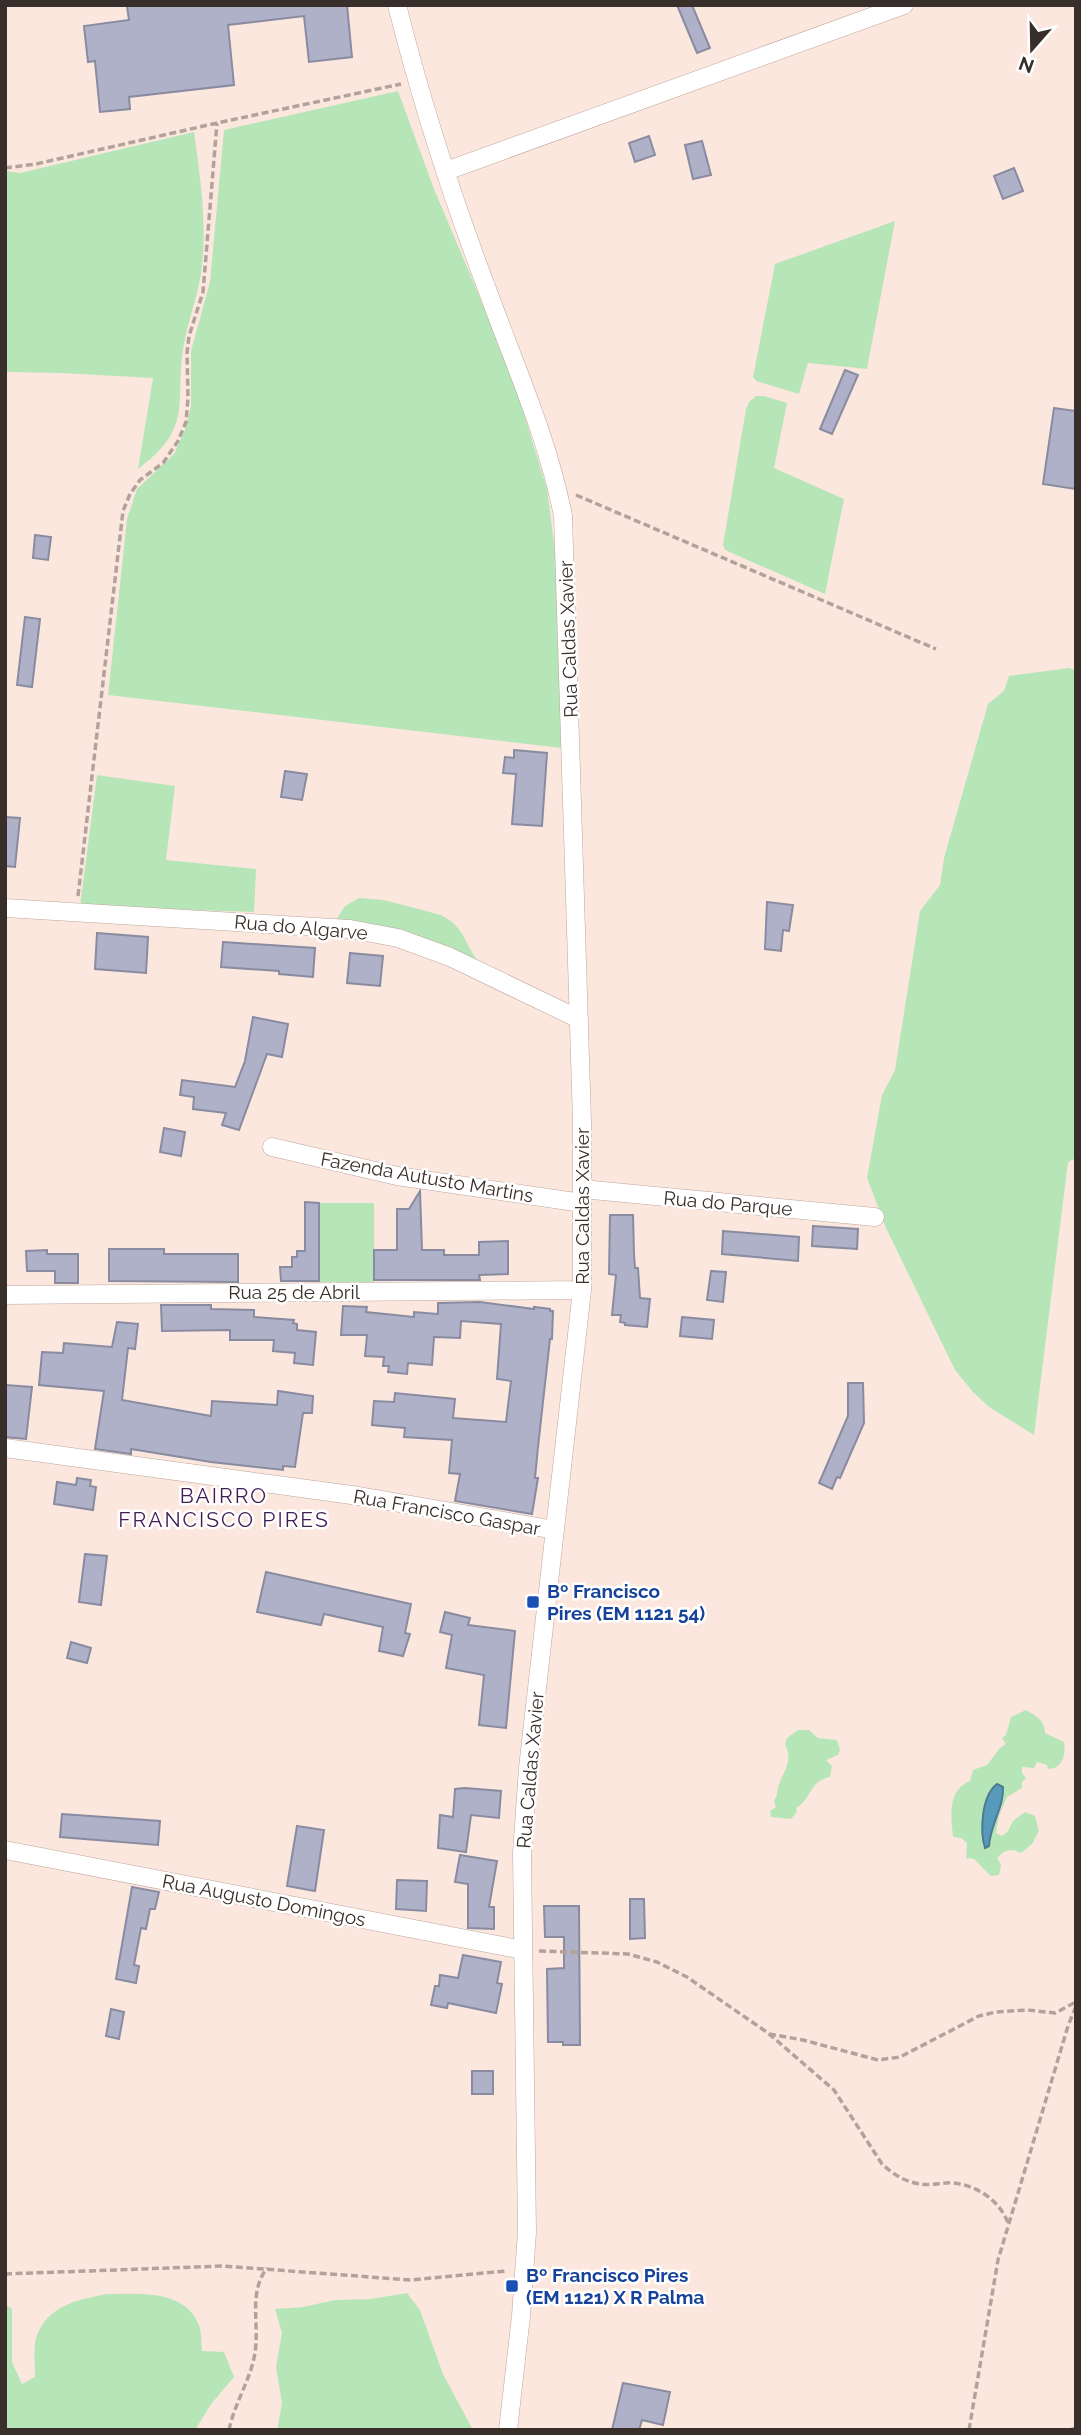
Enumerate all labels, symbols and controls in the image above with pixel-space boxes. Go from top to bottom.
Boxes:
north arrow [997,14,1067,84]
text: N [1016,52,1037,78]
street label: Rua Caldas Xavier [554,560,582,718]
street label: Rua do Algarve [233,910,369,944]
street label: Rua Caldas Xavier [571,1127,593,1285]
street label: Fazenda Autusto Martins [319,1147,535,1207]
street label: Rua do Parque [663,1186,793,1220]
street label: Rua 25 de Abril [228,1281,361,1303]
district label: BAIRRO FRANCISCO PIRES [118,1483,330,1532]
street label: Rua Francisco Gaspar [352,1485,542,1539]
place label: Bº Francisco Pires (EM 1121 54) [547,1580,705,1624]
marker: Bº Francisco Pires (EM 1121 54) [525,1594,541,1610]
street label: Rua Caldas Xavier [512,1690,548,1849]
street label: Rua Augusto Domingos [161,1870,367,1930]
place label: Bº Francisco Pires (EM 1121) X R Palma [526,2264,705,2308]
marker: Bº Francisco Pires (EM 1121) X R Palma [504,2278,520,2294]

